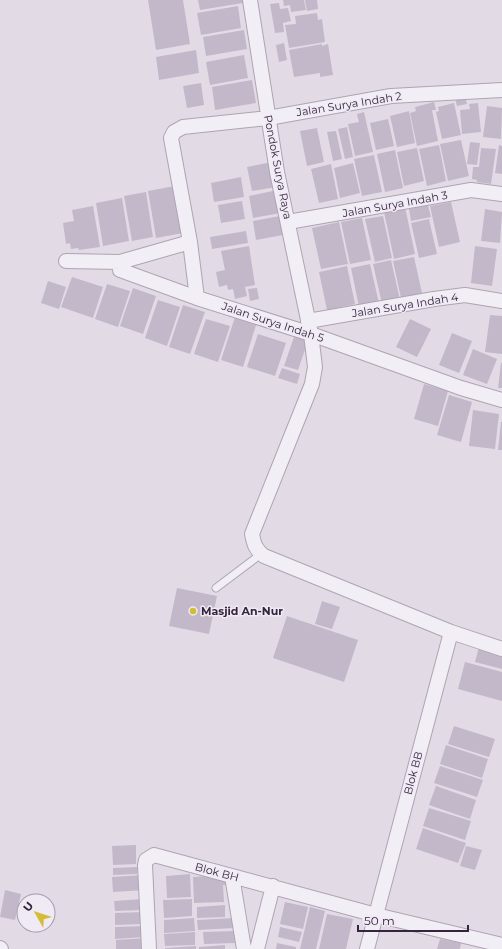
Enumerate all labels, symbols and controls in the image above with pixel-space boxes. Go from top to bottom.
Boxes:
street label: Jalan Surya Indah 2 [294,89,403,119]
street label: Pondok Surya Raya [261,114,295,220]
street label: Jalan Surya Indah 3 [340,188,449,220]
street label: Jalan Surya Indah 4 [350,290,460,320]
street label: Jalan Surya Indah 5 [219,299,326,345]
place label: Masjid An-Nur [201,604,283,618]
marker: Masjid An-Nur [188,606,198,616]
street label: Blok BB [401,750,425,796]
street label: Blok BH [194,859,240,885]
north arrow [16,893,56,933]
text: U [20,899,36,914]
scale bar [358,907,468,933]
text: 50 m [364,913,395,928]

